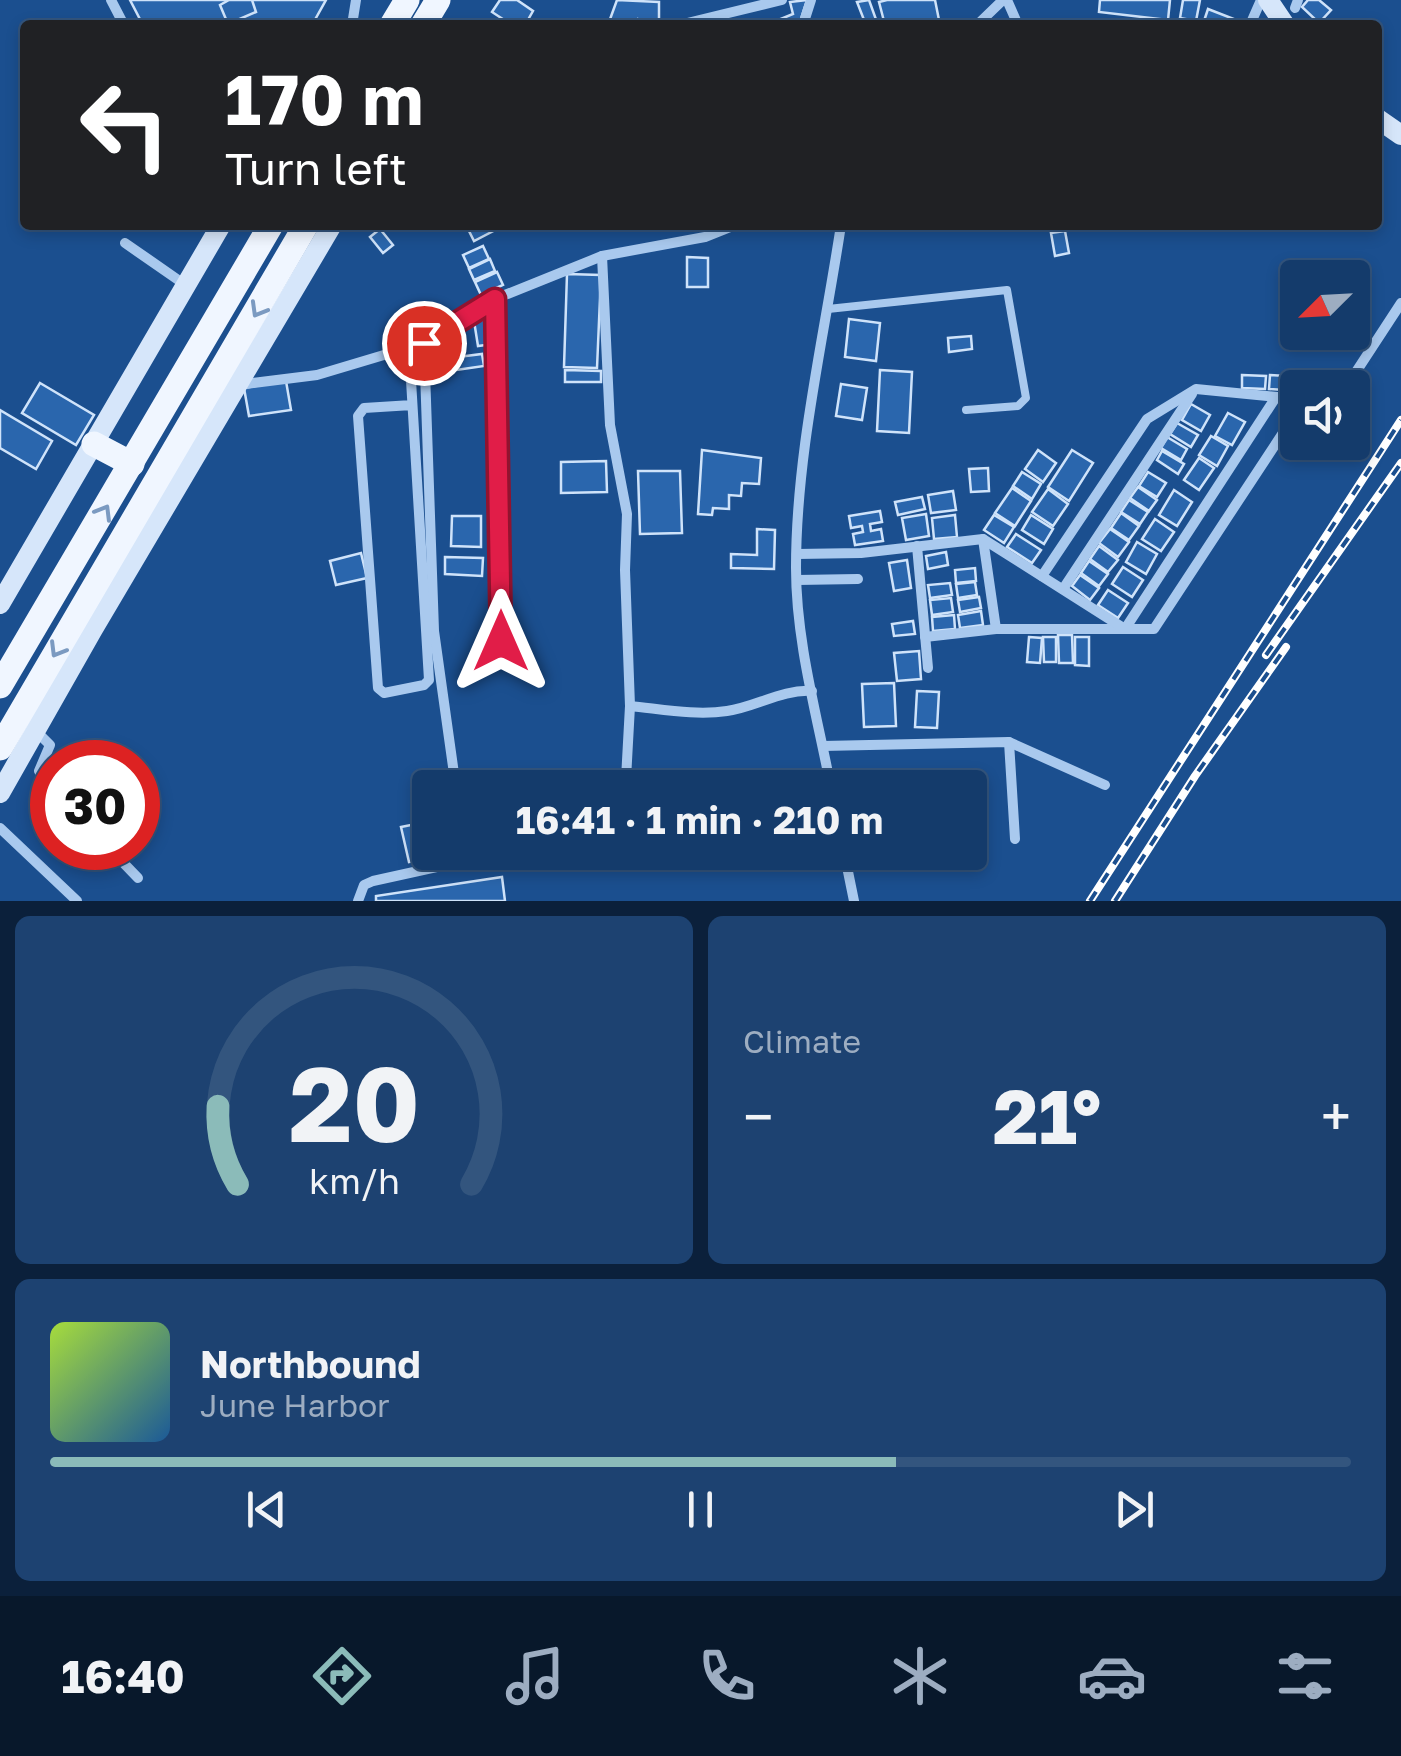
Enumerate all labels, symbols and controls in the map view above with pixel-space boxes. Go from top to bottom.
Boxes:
text: 170 m [225,56,423,140]
icon: left [60,60,190,190]
text: Turn left [225,141,407,195]
north arrow [1280,260,1370,350]
map controls [1280,260,1370,460]
one-way arrow [251,299,270,317]
pin [382,301,467,386]
icon: arrive [397,316,452,371]
button: sound [1280,370,1370,460]
one-way arrow [92,505,111,523]
position arrow [449,589,553,693]
one-way arrow [50,639,69,657]
speed limit sign: 30 [30,740,160,870]
text: 16:41 · 1 min · 210 m [516,797,883,842]
text: Climate [743,1022,861,1060]
text: 20 [288,1040,420,1165]
text: 21° [993,1070,1101,1161]
text: − [743,1083,773,1149]
text: + [1321,1083,1351,1149]
text: km/h [309,1159,399,1202]
text: Northbound [200,1341,421,1386]
text: June Harbor [200,1386,390,1424]
icon: previous [239,1482,294,1537]
icon: pause [673,1482,728,1537]
icon: next [1107,1482,1162,1537]
icon: directions [307,1641,377,1711]
icon: music [500,1641,570,1711]
icon: phone [692,1641,762,1711]
icon: climate [885,1641,955,1711]
icon: car [1077,1641,1147,1711]
icon: filters [1270,1641,1340,1711]
text: 16:40 [61,1649,185,1703]

